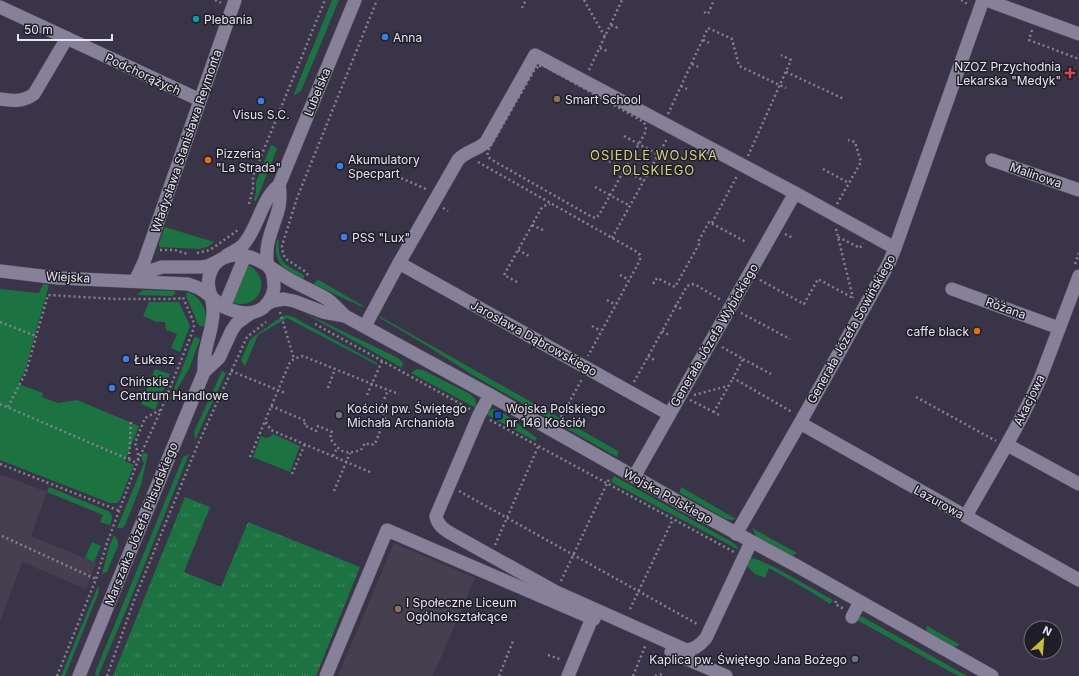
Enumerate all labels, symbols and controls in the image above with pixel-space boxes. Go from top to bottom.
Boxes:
place label: Plebania [204,12,253,27]
marker: Plebania [191,14,201,24]
scale bar [18,16,112,42]
text: 50 m [24,22,53,37]
place label: Anna [393,30,422,45]
marker: Anna [380,32,390,42]
street label: Władysława Stanisława Reymonta [148,48,224,234]
street label: Podchorążych [103,50,183,98]
place label: NZOZ Przychodnia Lekarska "Medyk" [954,59,1061,88]
street label: Lubelska [301,66,333,118]
marker: NZOZ Przychodnia Lekarska "Medyk" [1064,67,1076,79]
place label: Smart School [565,92,641,107]
marker: Smart School [552,94,562,104]
marker: Visus S.C. [256,96,266,106]
place label: Visus S.C. [232,107,290,122]
place label: Pizzeria "La Strada" [216,146,281,175]
district label: OSIEDLE WOJSKA POLSKIEGO [590,147,718,178]
place label: Akumulatory Specpart [348,152,420,181]
marker: Pizzeria "La Strada" [203,155,213,165]
street label: Malinowa [1008,159,1064,191]
marker: Akumulatory Specpart [335,161,345,171]
place label: PSS "Lux" [352,230,410,245]
marker: PSS "Lux" [339,232,349,242]
street label: Generała Józefa Sowińskiego [804,252,898,406]
street label: Generała Józefa Wybickiego [667,261,761,409]
street label: Wiejska [45,268,91,286]
street label: Różana [984,294,1028,322]
street label: Jarosława Dąbrowskiego [468,297,600,379]
place label: caffe black [906,324,969,339]
marker: caffe black [972,326,982,336]
place label: Łukasz [134,352,175,367]
marker: Łukasz [121,354,131,364]
street label: Akacjowa [1010,372,1048,428]
place label: Chińskie Centrum Handlowe [120,374,229,403]
marker: Chińskie Centrum Handlowe [107,383,117,393]
place label: Kościół pw. Świętego Michała Archanioła [347,401,467,430]
place label: Wojska Polskiego nr 146 Kościół [506,401,605,430]
marker: Kościół pw. Świętego Michała Archanioła [334,410,344,420]
marker: Wojska Polskiego nr 146 Kościół [493,410,503,420]
street label: Marszałka Józefa Piłsudskiego [101,440,181,608]
street label: Wojska Polskiego [621,465,715,527]
street label: Lazurowa [911,482,967,522]
place label: I Społeczne Liceum Ogólnokształcące [406,595,517,624]
marker: I Społeczne Liceum Ogólnokształcące [393,604,403,614]
north arrow [1023,620,1063,660]
text: N [1041,623,1054,639]
place label: Kaplica pw. Świętego Jana Bożego [649,652,847,667]
marker: Kaplica pw. Świętego Jana Bożego [850,654,860,664]

